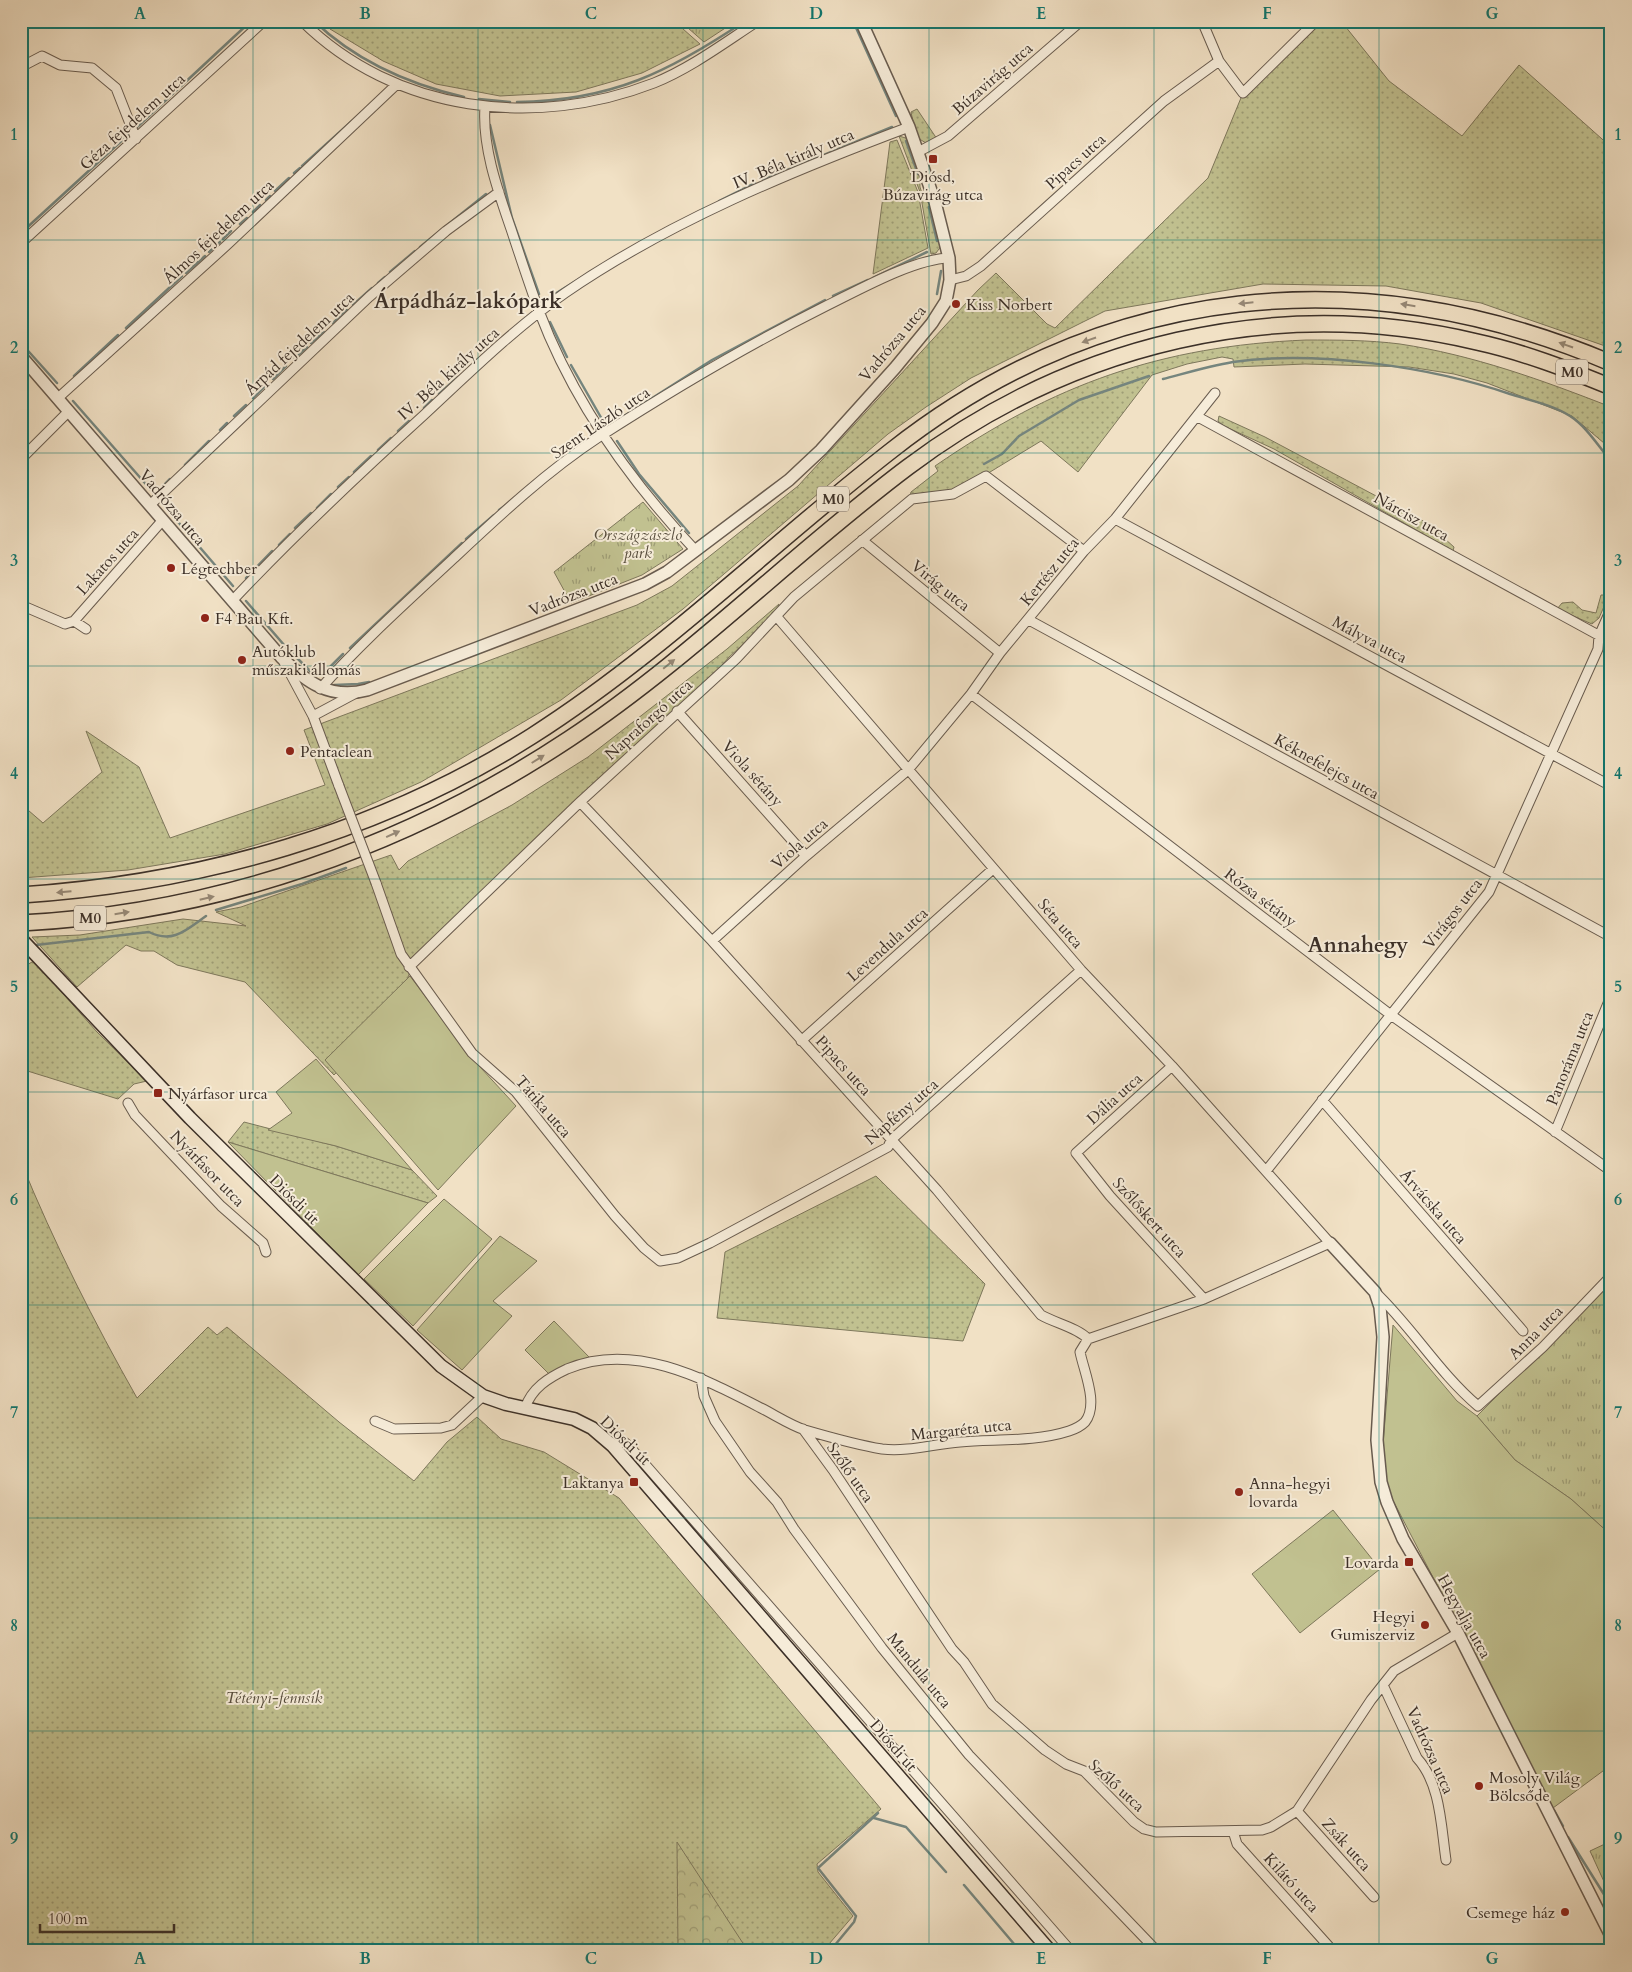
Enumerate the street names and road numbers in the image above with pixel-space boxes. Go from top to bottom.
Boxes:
street label: Búzavirág utca [948,37,1038,120]
street label: Géza fejedelem utca [75,68,190,175]
street label: IV. Béla király utca [729,123,857,194]
street label: Pipacs utca [1041,129,1111,195]
street label: Álmos fejedelem utca [158,174,279,289]
street label: Árpád fejedelem utca [240,287,359,400]
street label: Vadrózsa utca [854,301,931,387]
street label: IV. Béla király utca [393,322,504,425]
road number: M0 [1556,360,1588,384]
street label: Szent László utca [547,381,654,464]
street label: Vadrózsa utca [134,465,211,551]
road number: M0 [817,486,849,512]
street label: Nárcisz utca [1370,487,1453,547]
street label: Lakatos utca [72,523,144,600]
street label: Kertész utca [1015,533,1084,610]
street label: Virág utca [906,555,975,617]
street label: Vadrózsa utca [526,568,621,622]
street label: Mályva utca [1328,611,1411,669]
street label: Napraforgó utca [600,674,697,765]
street label: Kéknefelejcs utca [1270,729,1383,805]
street label: Viola sétány [717,736,788,812]
street label: Viola utca [767,813,833,874]
street label: Rózsa sétány [1220,863,1302,933]
street label: Virágos utca [1418,874,1487,954]
street label: Séta utca [1032,894,1088,953]
street label: Levendula utca [842,902,933,987]
road number: M0 [74,906,106,930]
street label: Panoráma utca [1541,1008,1599,1109]
street label: Pipacs utca [810,1031,876,1101]
street label: Dália utca [1082,1068,1147,1130]
street label: Tátika utca [510,1071,577,1143]
street label: Napfény utca [860,1074,943,1150]
street label: Nyárfasor utca [165,1126,250,1212]
street label: Árvácska utca [1395,1164,1472,1249]
street label: Diósdi út [264,1170,324,1230]
street label: Szőlőskert utca [1107,1173,1191,1263]
street label: Anna utca [1504,1301,1568,1365]
street label: Diósdi út [595,1411,655,1470]
street label: Margaréta utca [910,1414,1013,1446]
street label: Szőlő utca [821,1438,879,1507]
street label: Hegyalja utca [1432,1571,1496,1662]
street label: Mandula utca [882,1628,957,1713]
street label: Vadrózsa utca [1401,1703,1459,1798]
street label: Diósdi út [864,1715,922,1777]
street label: Szőlő utca [1083,1755,1149,1817]
street label: Zsák utca [1316,1813,1376,1876]
street label: Kilátó utca [1259,1848,1324,1917]

